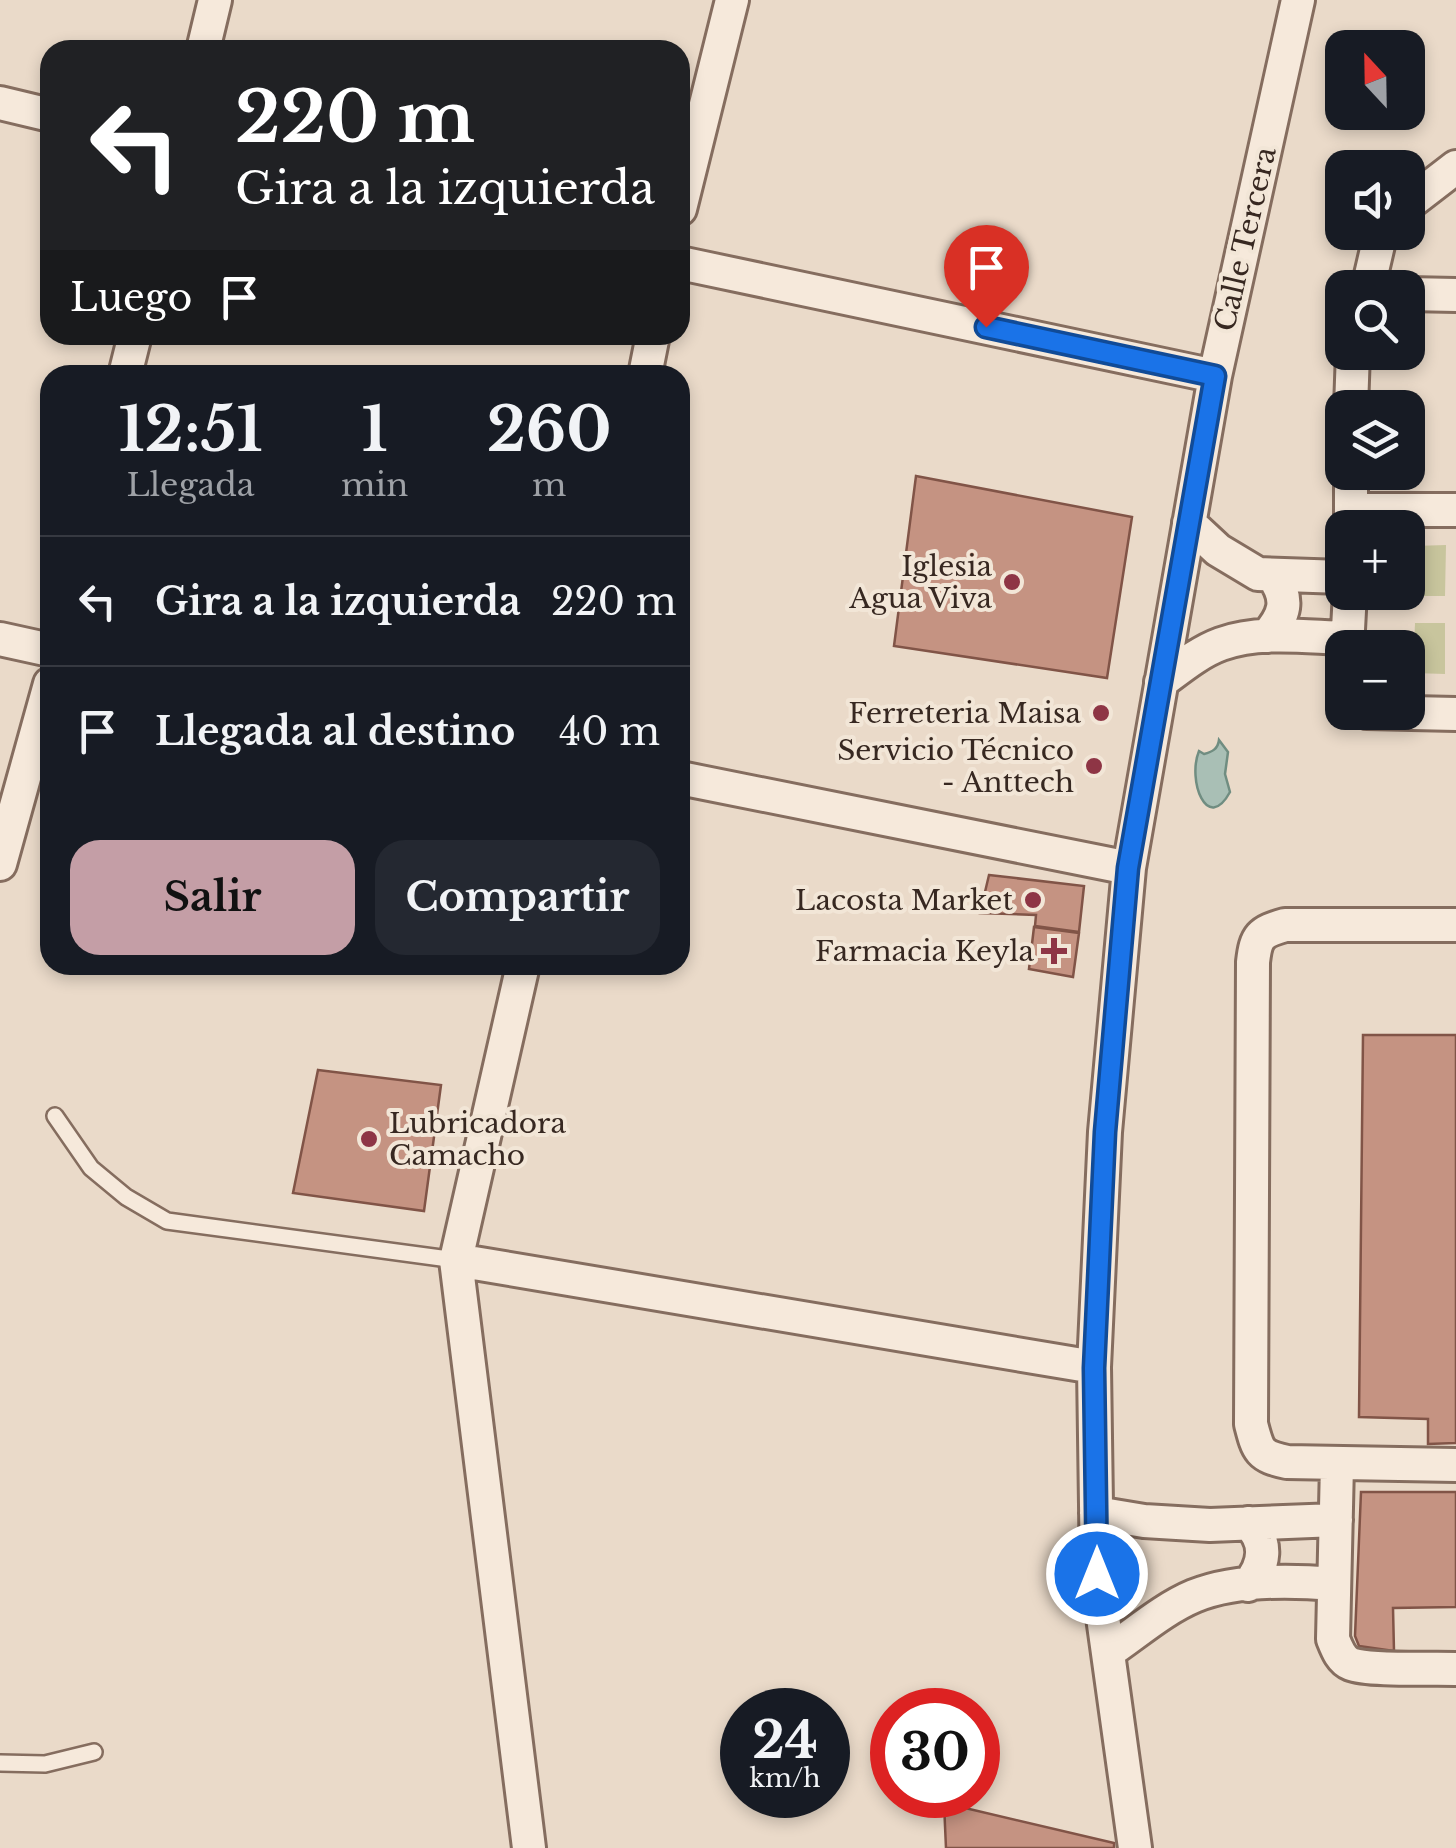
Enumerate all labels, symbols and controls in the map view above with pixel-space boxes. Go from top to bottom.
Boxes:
north arrow [1325,30,1425,130]
map controls [1325,30,1425,730]
text: 220 m [235,74,475,161]
icon: left [70,80,200,210]
street label: Calle Tercera [1207,143,1284,335]
button: sound [1325,150,1425,250]
text: Gira a la izquierda [235,160,655,216]
pin [944,225,1029,328]
icon: arrive [959,240,1014,295]
icon: arrive [212,270,267,325]
button: search [1325,270,1425,370]
text: Luego [70,274,192,321]
button: layers [1325,390,1425,490]
text: 12:51 [118,393,263,467]
text: 1 [362,393,388,467]
text: 260 [487,393,612,467]
text: Llegada [126,465,255,505]
text: min [341,465,408,505]
text: m [532,465,566,505]
button: + [1325,510,1425,610]
place label: Iglesia Agua Viva [848,549,992,616]
marker: Iglesia Agua Viva [1001,571,1023,593]
icon: left [70,574,125,629]
text: Gira a la izquierda [155,578,521,625]
text: 220 m [551,578,677,625]
button: − [1325,630,1425,730]
place label: Ferreteria Maisa [848,696,1081,731]
marker: Ferreteria Maisa [1090,702,1112,724]
icon: arrive [70,704,125,759]
text: Llegada al destino [155,708,515,755]
text: 40 m [559,708,660,755]
place label: Servicio Técnico - Anttech [837,733,1074,800]
marker: Servicio Técnico - Anttech [1083,755,1105,777]
button: Salir [70,840,355,955]
button: Compartir [375,840,660,955]
place label: Lacosta Market [795,883,1013,918]
marker: Lacosta Market [1022,889,1044,911]
place label: Farmacia Keyla [815,934,1034,969]
marker: Farmacia Keyla [1043,940,1065,962]
place label: Lubricadora Camacho [389,1106,566,1173]
marker: Lubricadora Camacho [358,1128,380,1150]
position arrow [1045,1522,1149,1626]
speed limit sign: 30 [870,1688,1000,1818]
text: 24 [752,1709,818,1772]
text: km/h [750,1763,820,1794]

